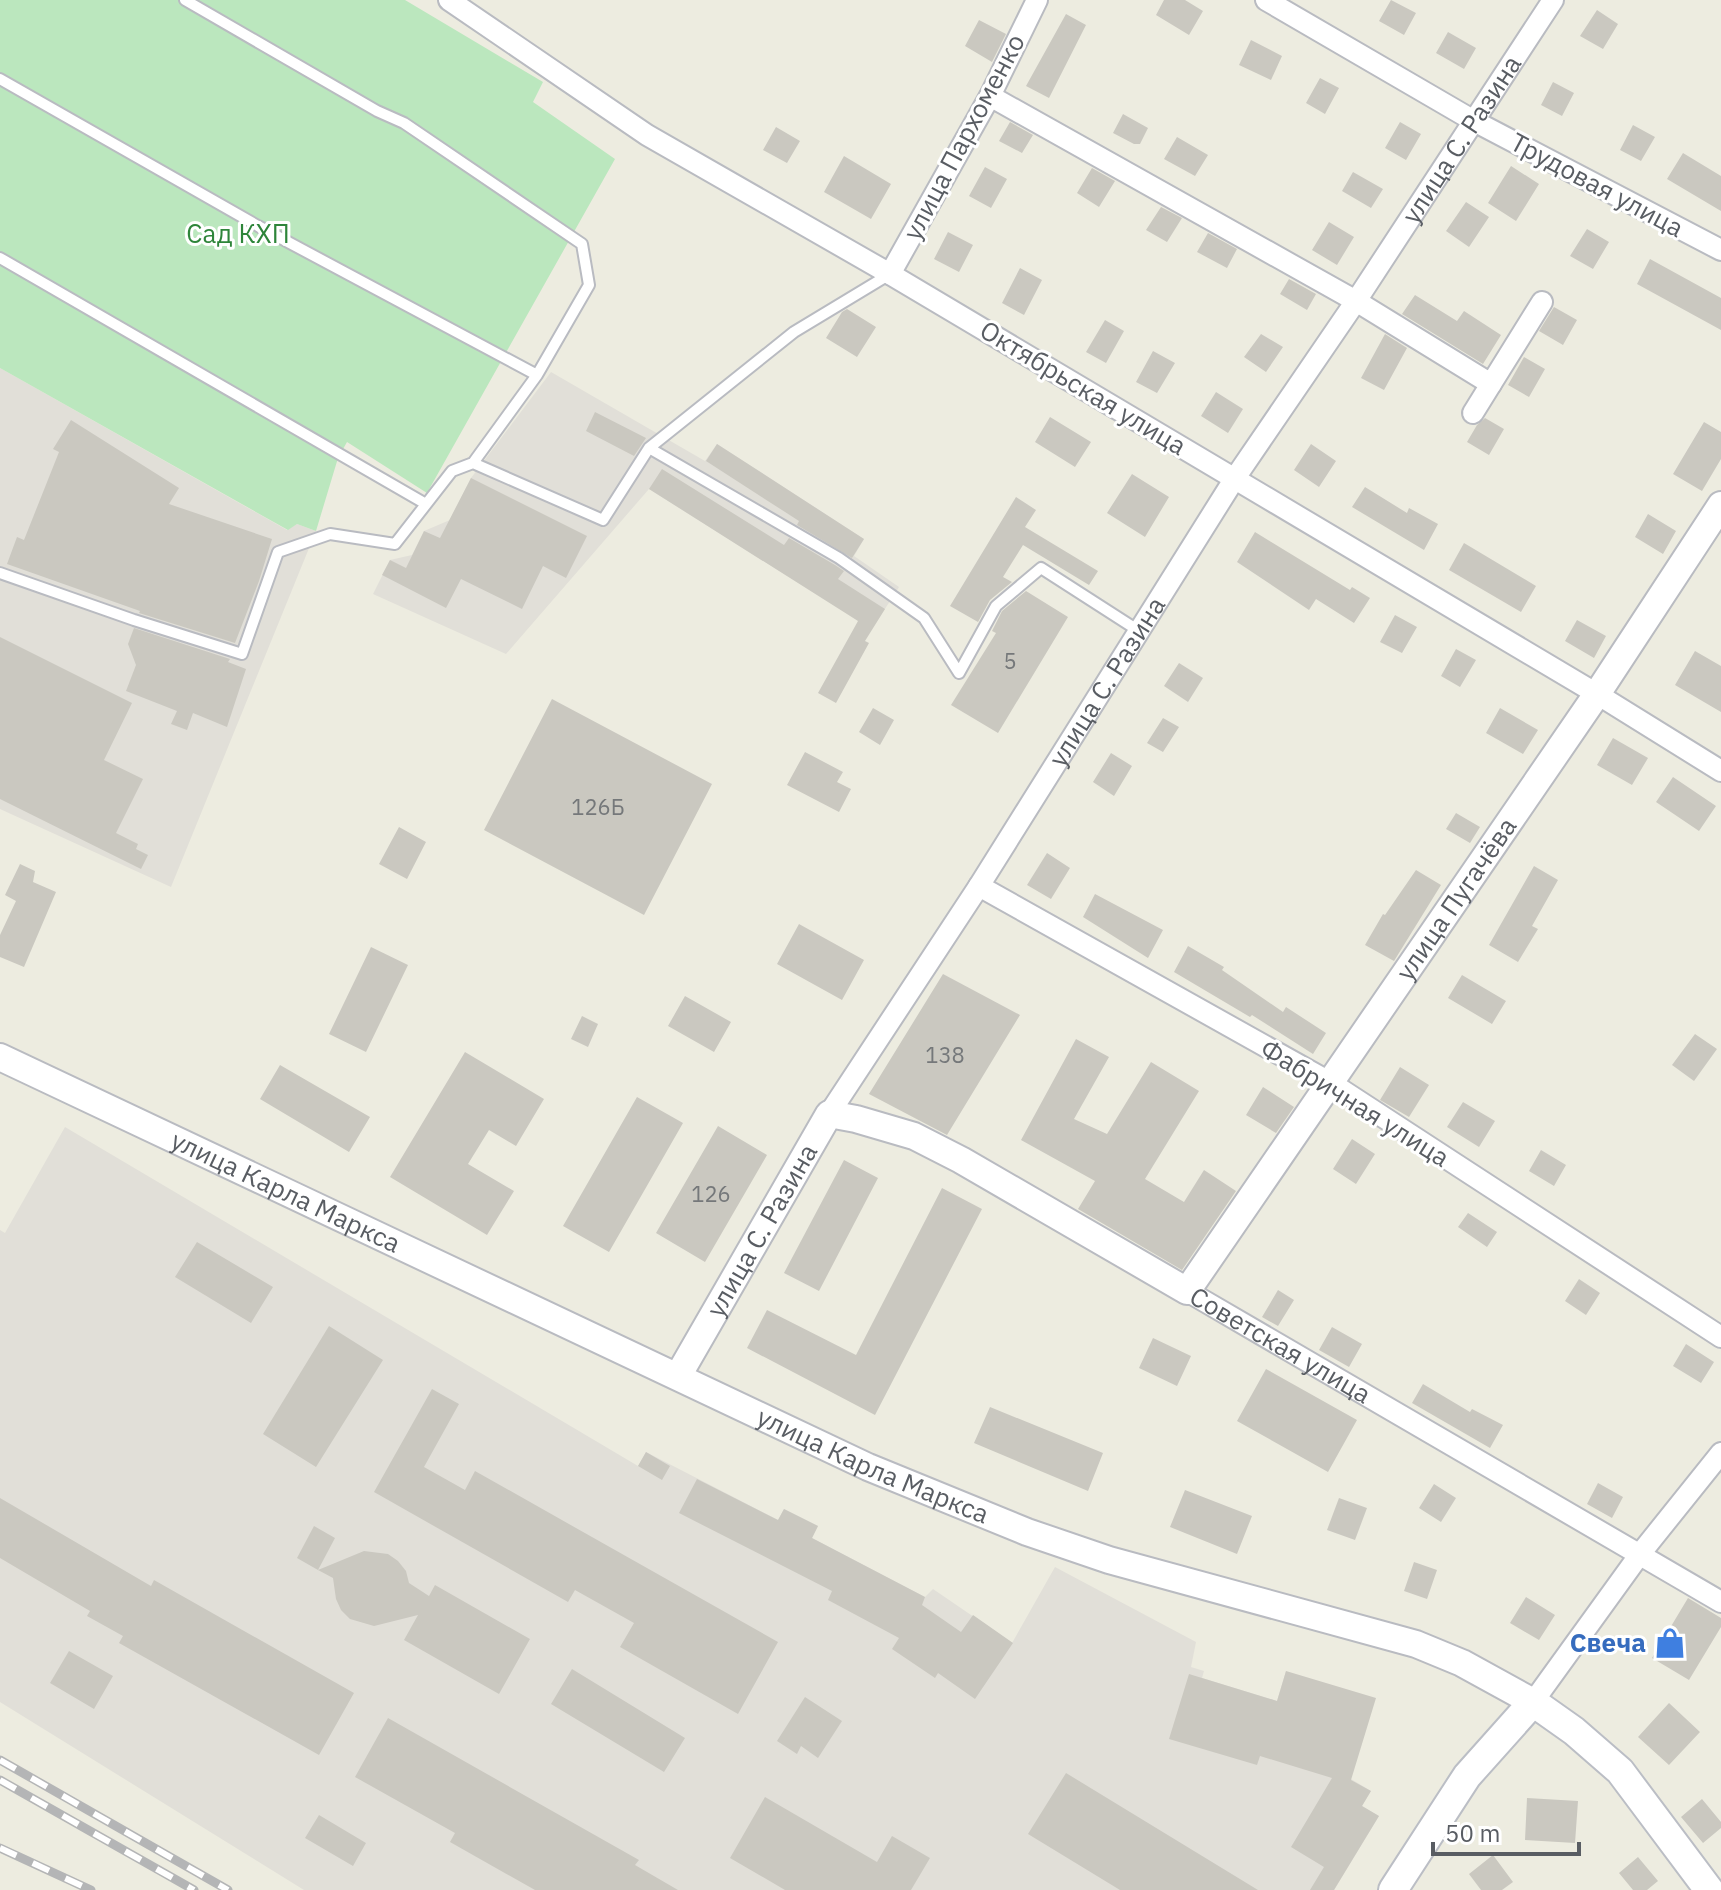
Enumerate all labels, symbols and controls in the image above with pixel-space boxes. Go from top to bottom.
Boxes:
street label: улица Пархоменко [895,28,1032,245]
street label: улица С. Разина [1393,48,1528,230]
street label: Трудовая улица [1505,124,1690,244]
park label: Сад КХП [186,216,290,250]
street label: Октябрьская улица [974,312,1193,462]
street label: улица С. Разина [1040,590,1172,773]
house number: 5 [1003,646,1017,675]
house number: 126Б [571,792,625,821]
street label: улица Пугачёва [1388,810,1523,986]
street label: Фабричная улица [1255,1030,1456,1174]
house number: 138 [925,1040,965,1069]
street label: улица Карла Маркса [166,1122,407,1260]
street label: улица С. Разина [698,1137,824,1323]
house number: 126 [691,1179,731,1208]
street label: Советская улица [1184,1278,1378,1411]
street label: улица Карла Маркса [752,1399,994,1531]
place label: Свеча [1570,1625,1646,1659]
shop icon: Свеча [1653,1626,1687,1660]
scale bar [1433,1806,1579,1856]
text: 50 m [1445,1817,1500,1849]

